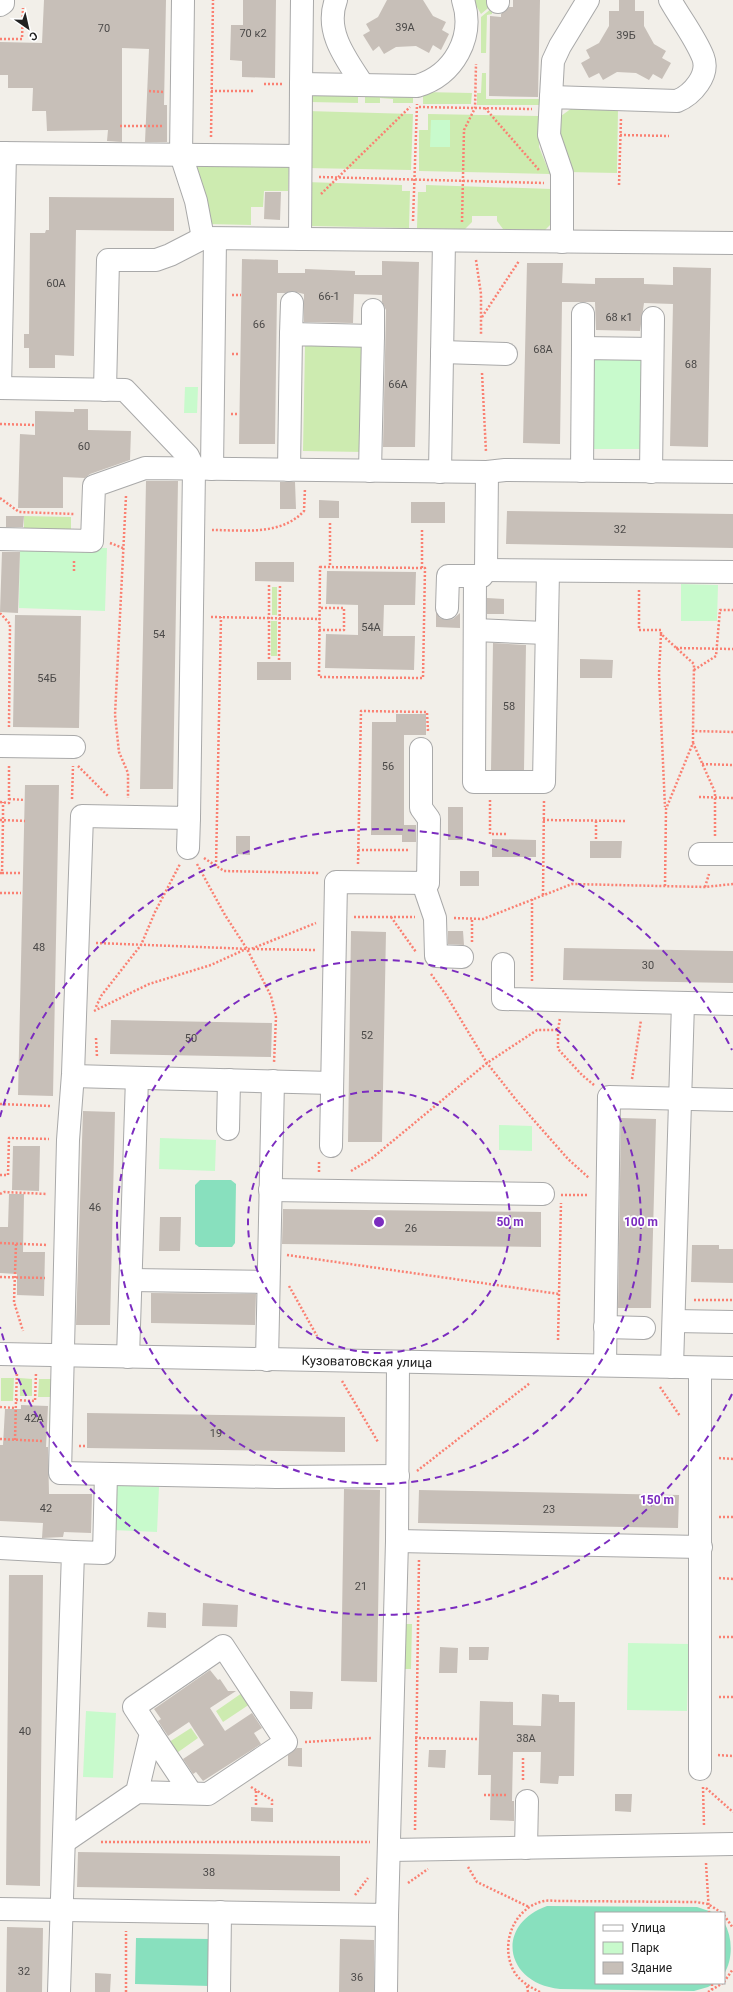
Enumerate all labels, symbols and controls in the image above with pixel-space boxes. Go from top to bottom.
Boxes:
north arrow [8,8,48,48]
house number: 39А [395,21,416,34]
house number: 70 [98,22,110,35]
house number: 70 к2 [239,27,267,40]
text: С [27,28,40,43]
house number: 39Б [616,29,636,42]
house number: 60А [46,277,67,290]
house number: 66-1 [318,290,340,303]
house number: 68 к1 [605,311,633,324]
house number: 66 [253,318,265,331]
house number: 68А [533,343,554,356]
house number: 68 [685,358,697,371]
house number: 66А [388,378,409,391]
house number: 60 [78,440,90,453]
house number: 32 [614,523,626,536]
house number: 54А [361,621,382,634]
house number: 54 [153,628,165,641]
house number: 54Б [37,672,57,685]
house number: 58 [503,700,515,713]
house number: 56 [382,760,394,773]
house number: 48 [33,941,45,954]
house number: 30 [642,959,654,972]
house number: 52 [361,1029,373,1042]
house number: 50 [185,1032,197,1045]
house number: 46 [89,1201,101,1214]
centre of rings [372,1215,386,1229]
text: 50 m [496,1215,524,1229]
text: 100 m [624,1215,658,1229]
house number: 26 [405,1222,417,1235]
street label: Кузоватовская улица [301,1353,432,1370]
house number: 42А [24,1412,45,1425]
house number: 19 [210,1427,222,1440]
text: 150 m [640,1493,674,1507]
house number: 42 [40,1502,52,1515]
house number: 23 [543,1503,555,1516]
house number: 21 [355,1580,367,1593]
house number: 40 [19,1725,31,1738]
house number: 38А [516,1732,537,1745]
house number: 38 [203,1866,215,1879]
legend [595,1912,725,1984]
text: Улица [631,1921,666,1935]
text: Парк [631,1941,660,1955]
text: Здание [631,1961,672,1975]
house number: 32 [18,1965,30,1978]
house number: 36 [351,1971,363,1984]

